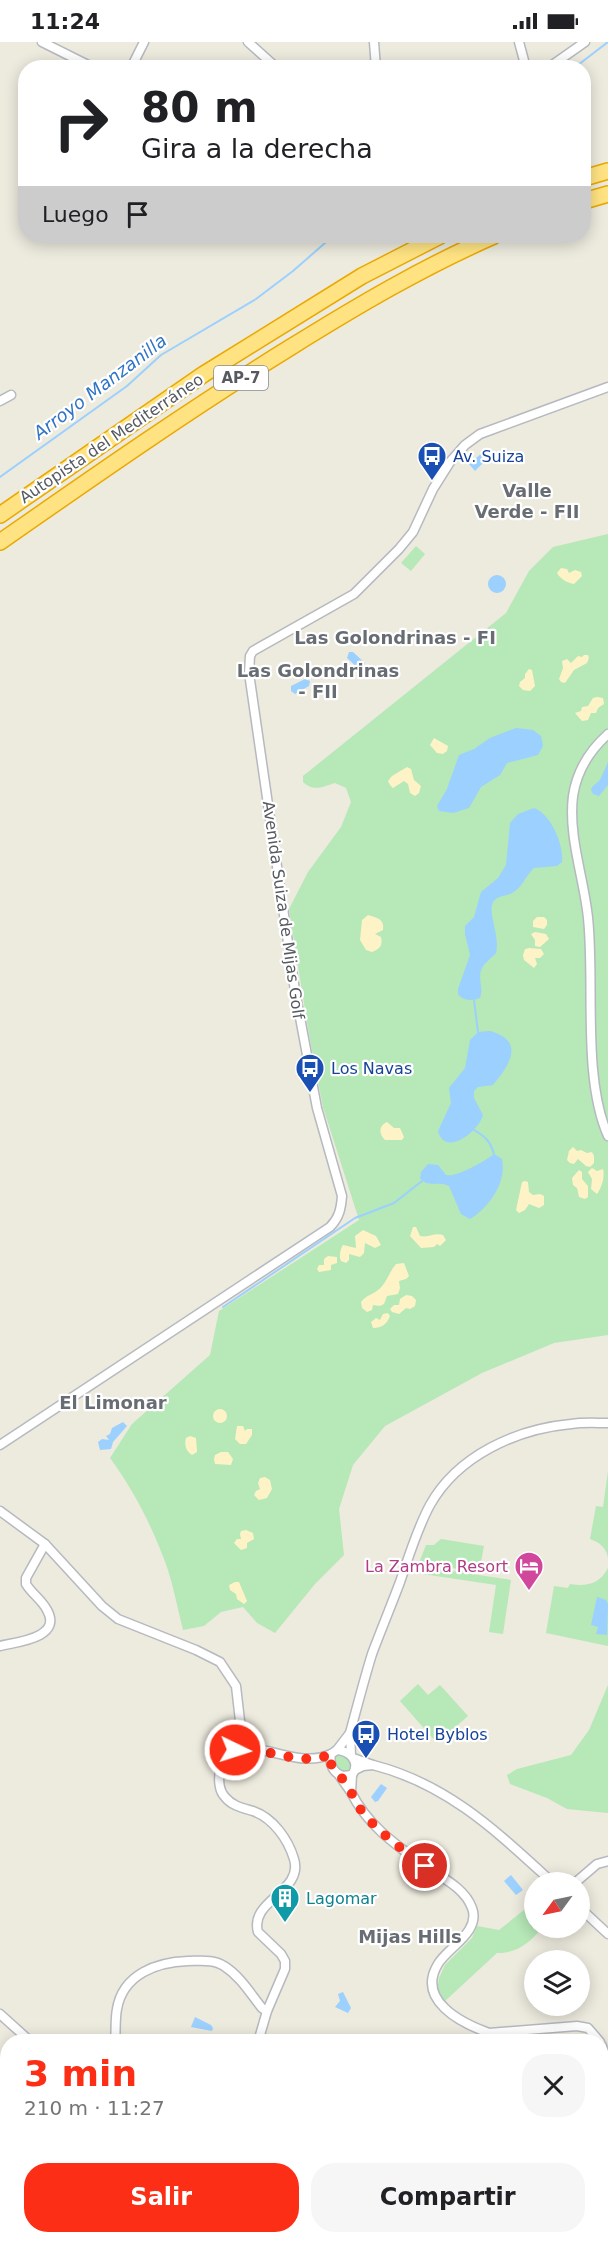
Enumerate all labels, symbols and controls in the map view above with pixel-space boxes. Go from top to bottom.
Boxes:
text: 11:24 [30,9,100,34]
text: 80 m [141,83,258,132]
icon: right [42,84,120,162]
text: Gira a la derecha [141,133,373,164]
icon: arrive [121,198,154,231]
text: Luego [42,202,109,227]
water label: Arroyo Manzanilla [28,330,170,444]
road number: AP-7 [214,366,268,390]
street label: Autopista del Mediterráneo [16,370,207,507]
bus stop icon: Av. Suiza [416,440,448,482]
place label: Av. Suiza [453,447,524,466]
district label: Valle Verde - FII [475,480,579,522]
district label: Las Golondrinas - FI [294,627,496,648]
district label: Las Golondrinas - FII [237,660,399,702]
street label: Avenida Suiza de Mijas Golf [259,800,308,1021]
bus stop icon: Los Navas [294,1052,326,1094]
place label: Los Navas [331,1059,412,1078]
district label: El Limonar [59,1392,167,1413]
hotel icon: La Zambra Resort [513,1550,545,1592]
place label: La Zambra Resort [365,1557,508,1576]
position arrow [203,1718,267,1782]
bus stop icon: Hotel Byblos [350,1718,382,1760]
place label: Hotel Byblos [387,1725,488,1744]
pin [399,1840,450,1891]
icon: arrive [408,1849,441,1882]
north arrow [524,1872,590,1938]
map controls [524,1872,590,2016]
building icon: Lagomar [269,1882,301,1924]
place label: Lagomar [306,1889,377,1908]
district label: Mijas Hills [358,1926,462,1947]
button: layers [524,1950,590,2016]
text: 3 min [24,2053,137,2094]
button: close [522,2054,585,2117]
text: 210 m · 11:27 [24,2096,165,2120]
button: Salir [24,2163,299,2232]
button: Compartir [311,2163,585,2232]

